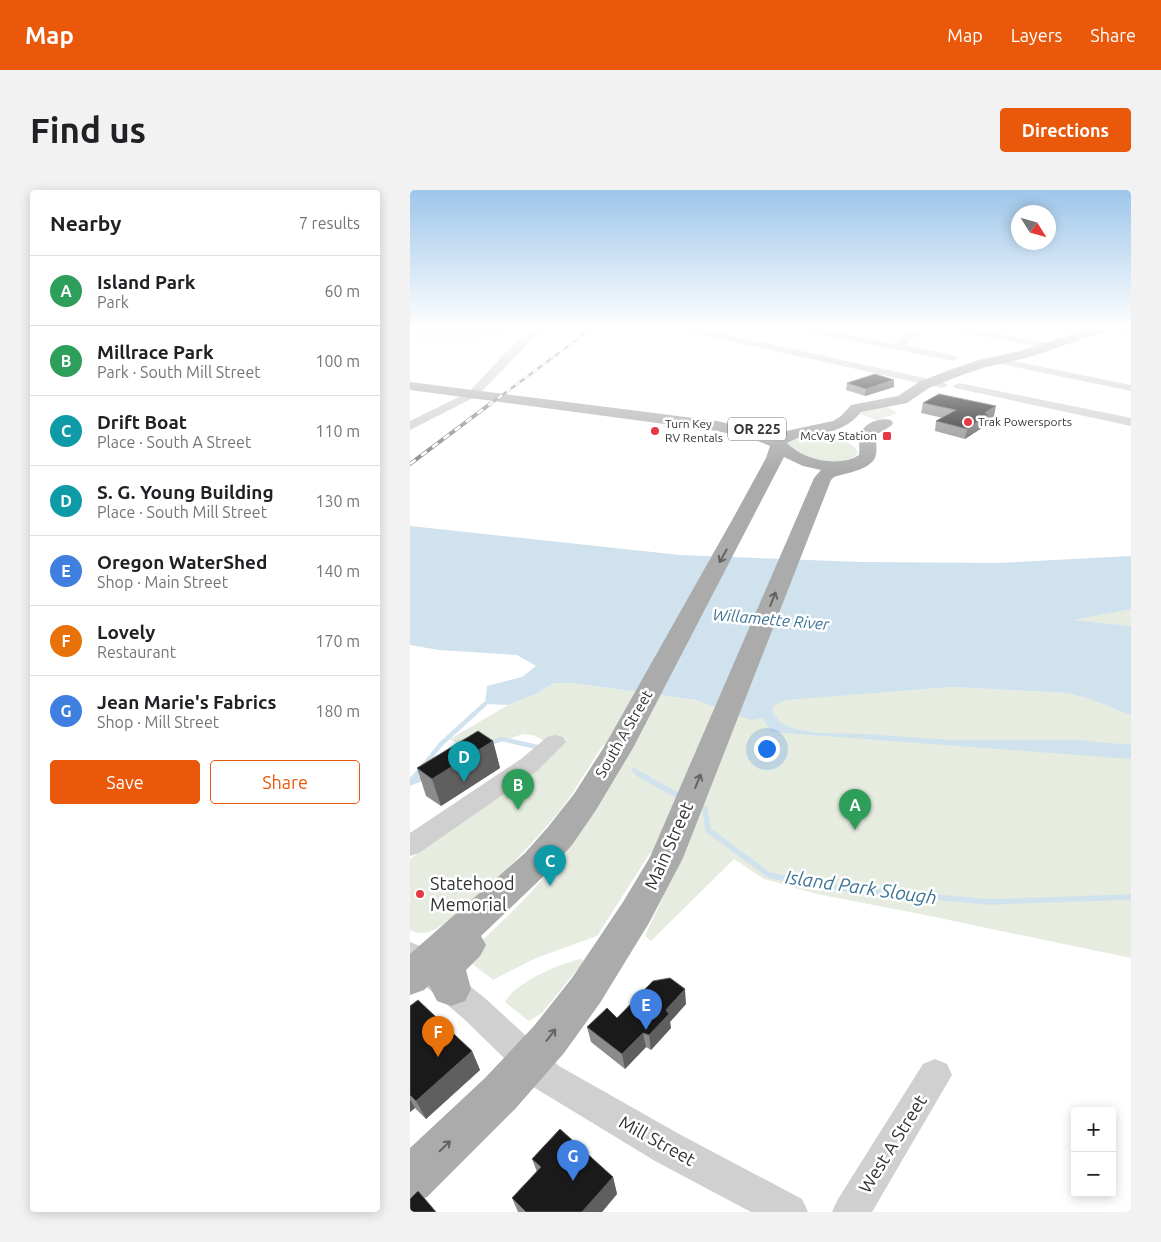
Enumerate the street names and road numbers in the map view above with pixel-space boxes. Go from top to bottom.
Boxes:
road number: OR 225 [728,418,786,440]
street label: South A Street [592,687,656,781]
street label: Main Street [640,799,696,893]
street label: West A Street [854,1091,930,1196]
street label: Mill Street [616,1111,699,1169]

